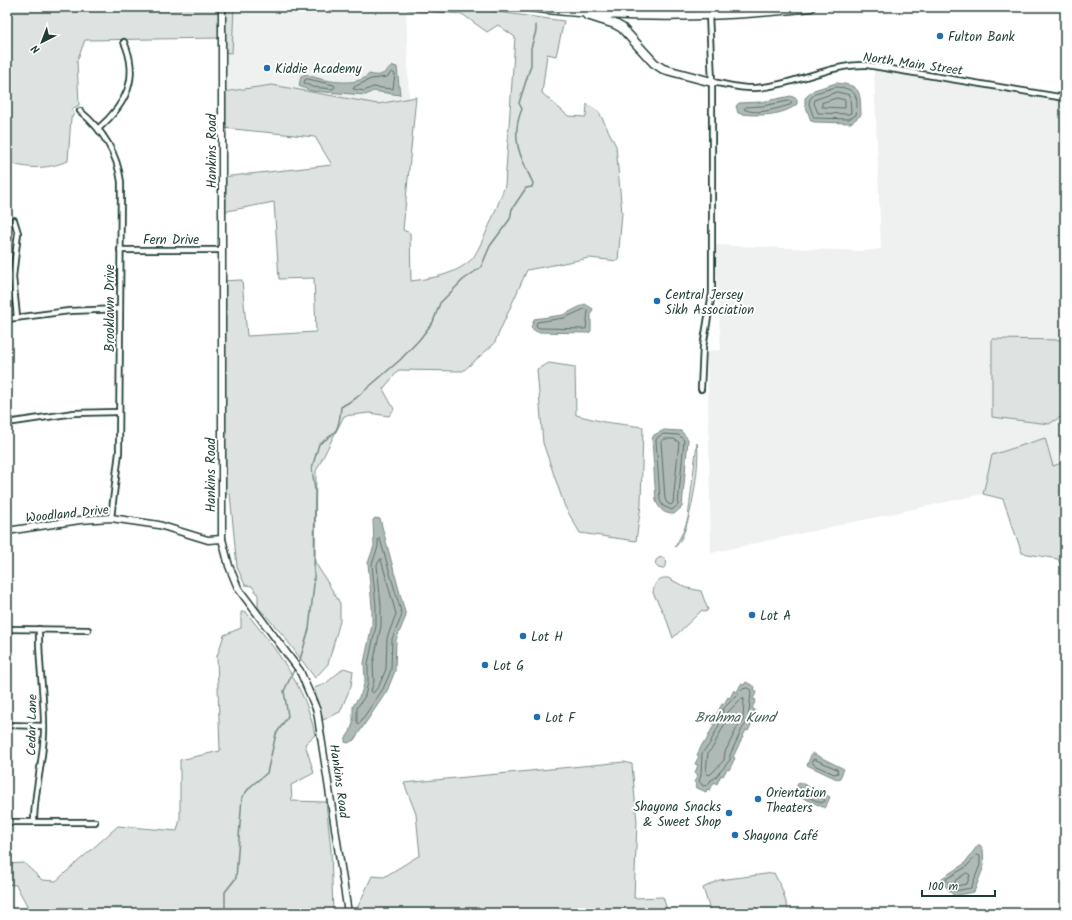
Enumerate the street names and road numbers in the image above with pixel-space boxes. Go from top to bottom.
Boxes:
street label: North Main Street [861,47,965,82]
street label: Hankins Road [202,113,223,188]
street label: Fern Drive [143,230,199,251]
street label: Brooklawn Drive [100,264,121,352]
street label: Hankins Road [201,437,222,512]
street label: Woodland Drive [25,500,110,529]
street label: Cedar Lane [21,694,44,756]
street label: Hankins Road [323,743,354,820]

